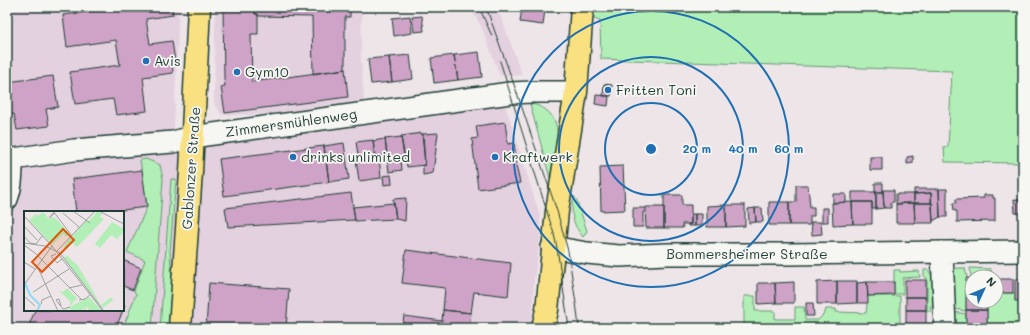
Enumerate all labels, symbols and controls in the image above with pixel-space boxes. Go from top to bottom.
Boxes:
place label: Avis [154,51,181,70]
marker: Avis [141,56,151,66]
place label: Gym10 [245,62,289,81]
marker: Gym10 [232,67,242,77]
place label: Fritten Toni [616,80,697,99]
marker: Fritten Toni [603,85,613,95]
street label: Zimmersmühlenweg [224,104,358,141]
street label: Gablonzer Straße [177,106,204,230]
text: 20 m [683,140,711,156]
text: 40 m [728,140,758,156]
text: 60 m [775,140,803,156]
centre of rings [644,142,658,156]
place label: drinks unlimited [301,147,410,166]
place label: Kraftwerk [503,147,573,166]
marker: drinks unlimited [288,152,298,162]
marker: Kraftwerk [490,152,500,162]
inset map [24,211,124,311]
street label: Bommersheimer Straße [666,244,828,263]
north arrow [964,269,1004,309]
text: N [983,273,1000,290]

